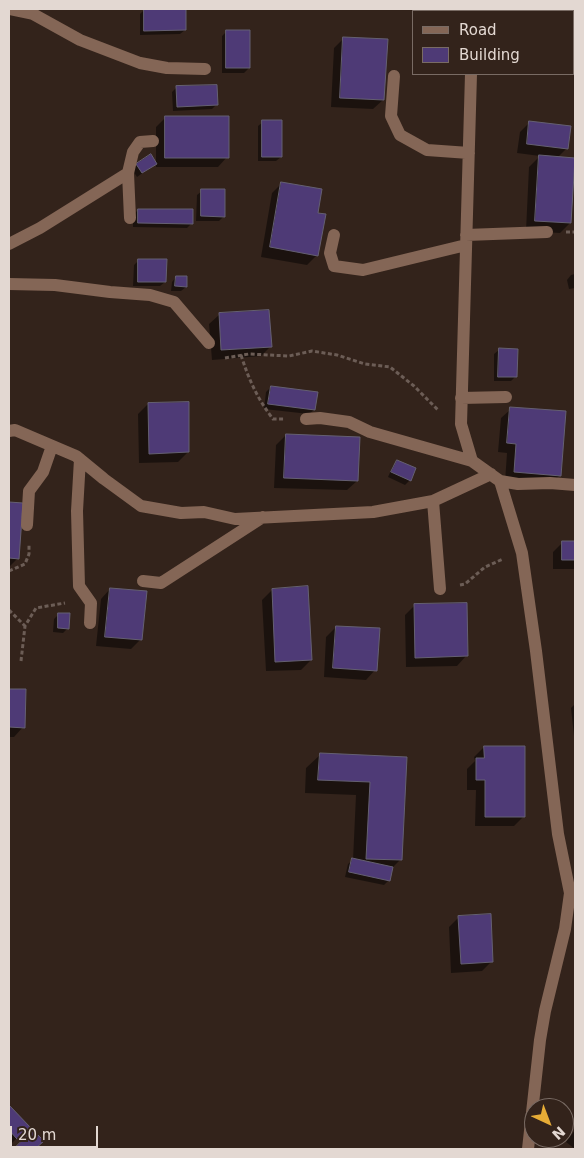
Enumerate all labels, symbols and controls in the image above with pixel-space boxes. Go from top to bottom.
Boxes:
legend [412,10,574,75]
text: Road [459,21,497,39]
text: Building [459,46,520,64]
north arrow [524,1098,574,1148]
scale bar [12,1116,100,1148]
text: N [549,1123,568,1143]
text: 20 m [18,1126,56,1144]

